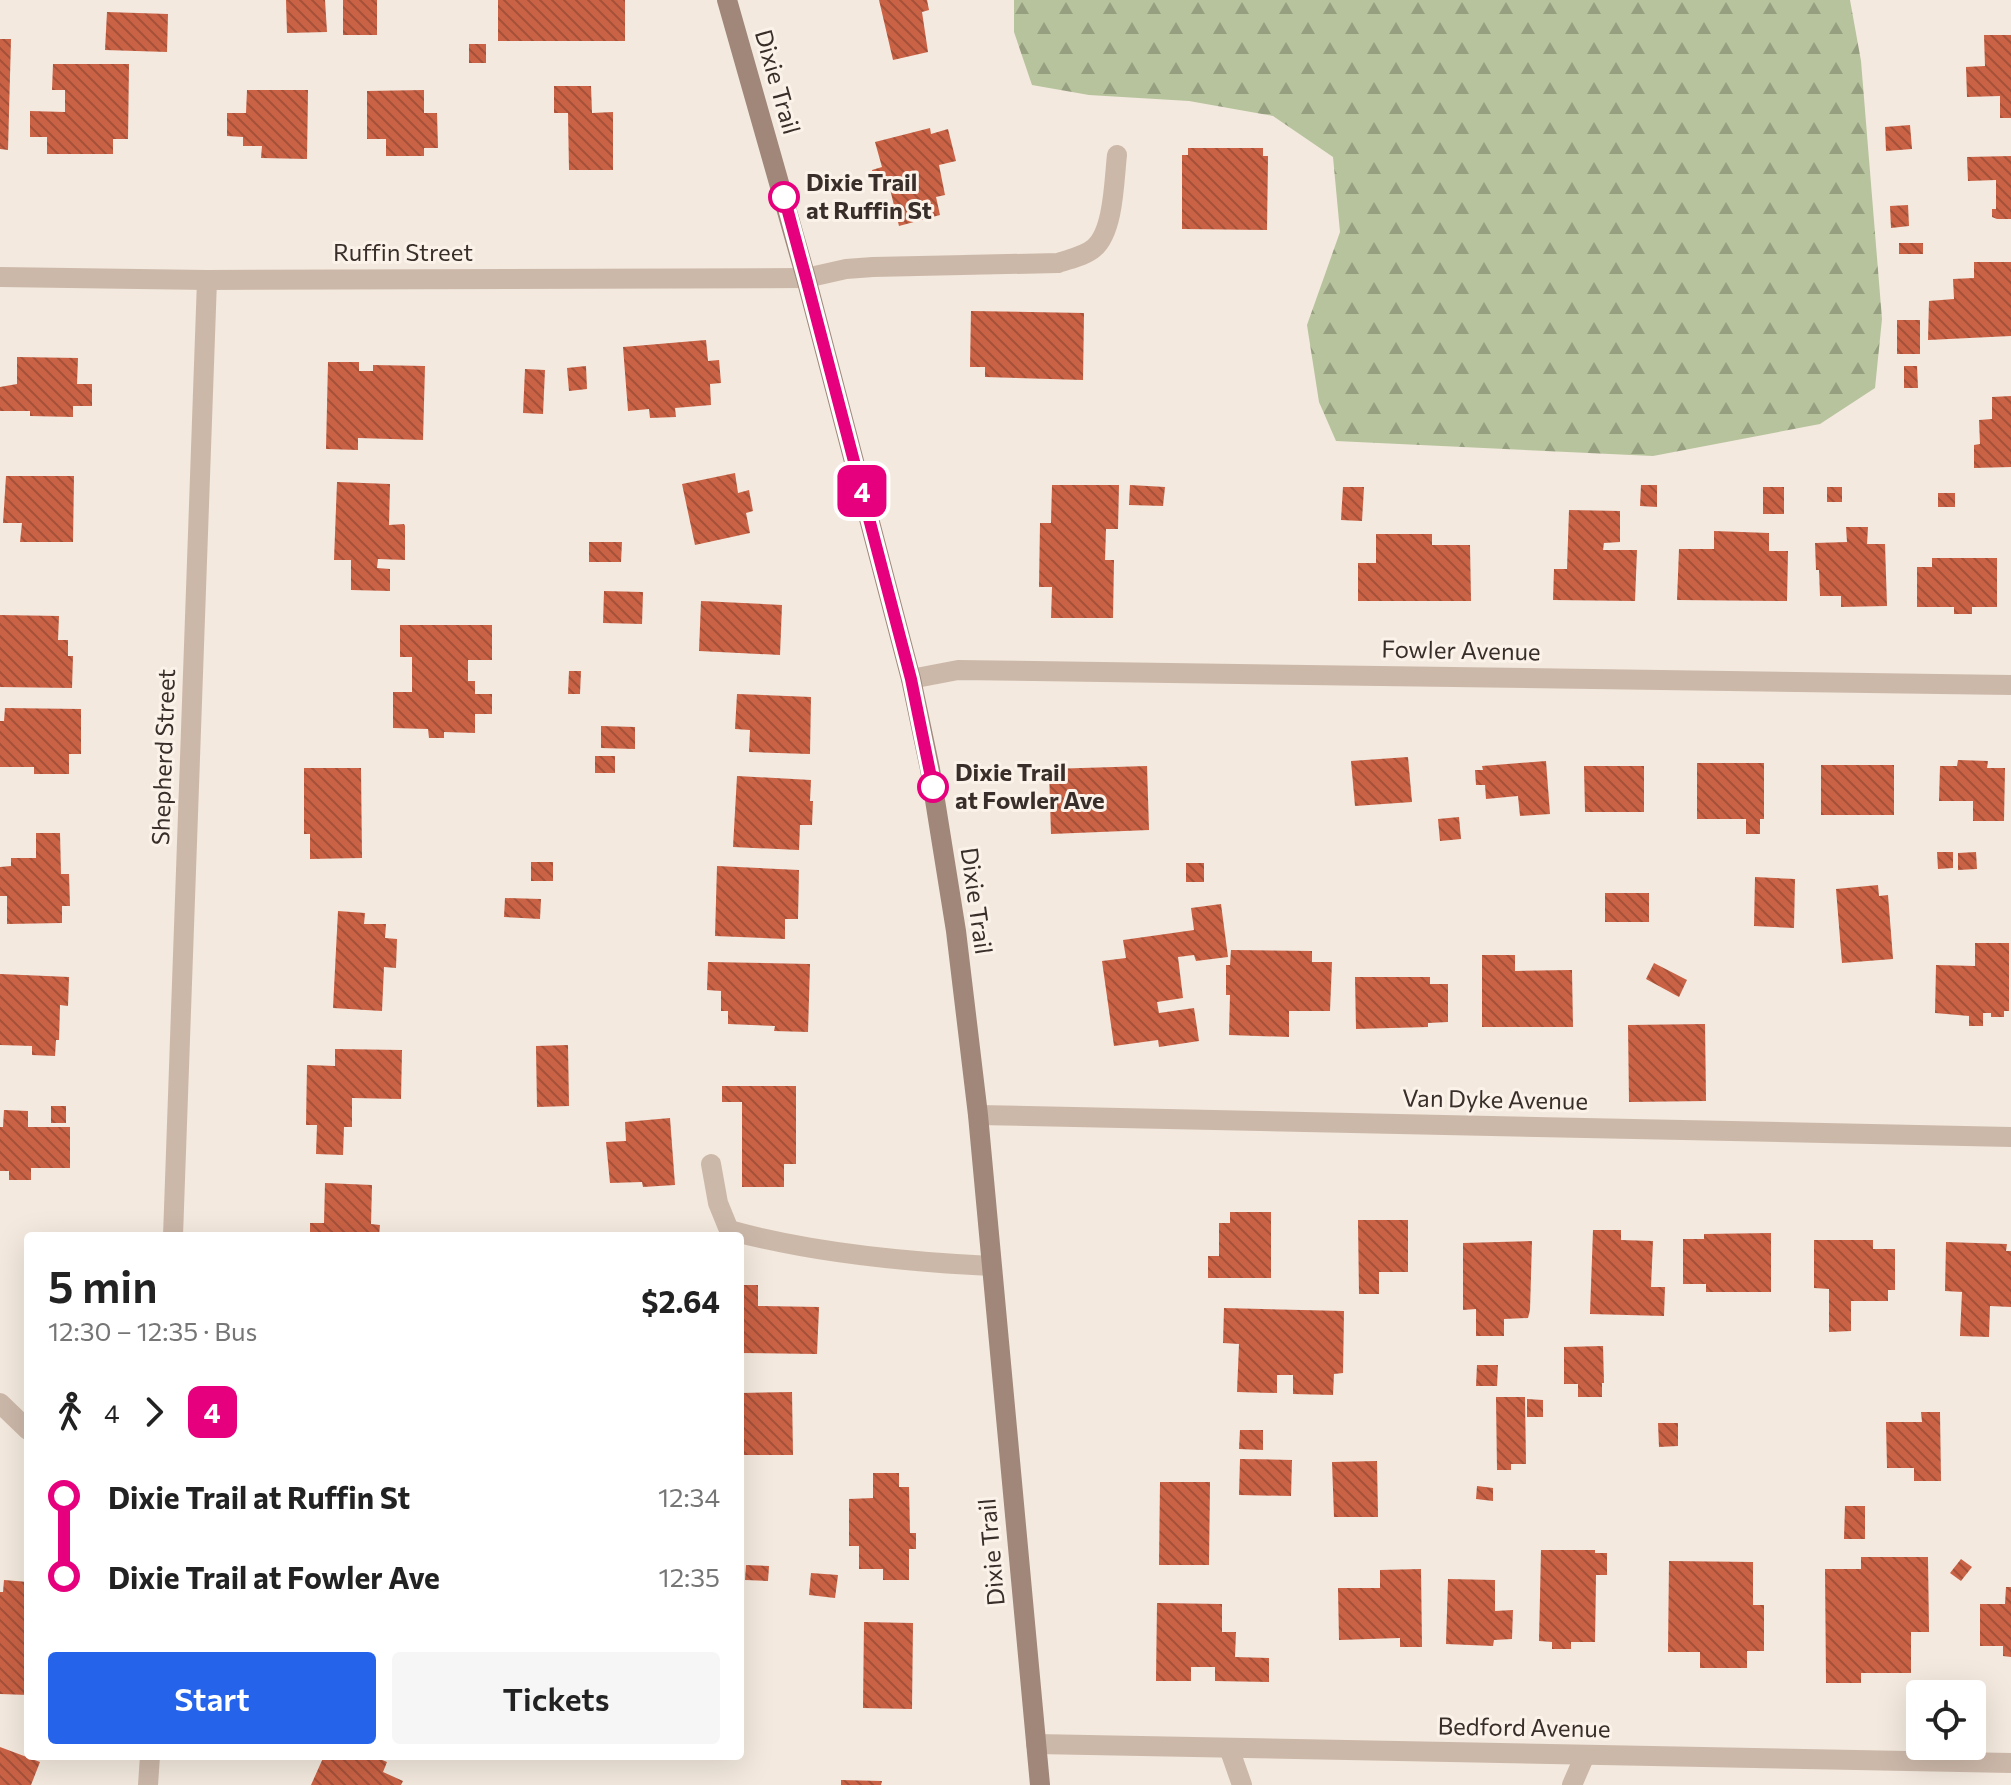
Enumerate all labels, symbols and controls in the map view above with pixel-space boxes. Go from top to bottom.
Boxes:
street label: Dixie Trail [750,26,807,137]
place label: Dixie Trail at Ruffin St [806,167,932,224]
marker: Dixie Trail at Ruffin St [769,182,799,212]
street label: Ruffin Street [333,237,473,266]
line badge: 4 [836,465,888,517]
text: 4 [853,474,871,508]
street label: Fowler Avenue [1381,634,1541,665]
street label: Shepherd Street [145,668,180,846]
place label: Dixie Trail at Fowler Ave [955,757,1105,814]
marker: Dixie Trail at Fowler Ave [918,772,948,802]
street label: Dixie Trail [956,845,999,956]
street label: Van Dyke Avenue [1402,1082,1588,1115]
text: 5 min [48,1258,158,1312]
text: $2.64 [641,1282,720,1319]
text: 12:30 – 12:35 · Bus [48,1315,257,1346]
icon: walk [48,1390,92,1434]
icon: forward [132,1390,176,1434]
text: 4 [204,1395,221,1429]
text: 4 [104,1397,120,1428]
text: Dixie Trail at Ruffin St [108,1478,410,1515]
text: 12:34 [658,1481,720,1512]
street label: Dixie Trail [971,1497,1010,1607]
text: Dixie Trail at Fowler Ave [108,1558,440,1595]
text: 12:35 [659,1561,720,1592]
button: Start [48,1652,376,1744]
button: Tickets [392,1652,720,1744]
map controls [1906,1680,1986,1760]
button: locate [1906,1680,1986,1760]
street label: Bedford Avenue [1437,1710,1611,1743]

